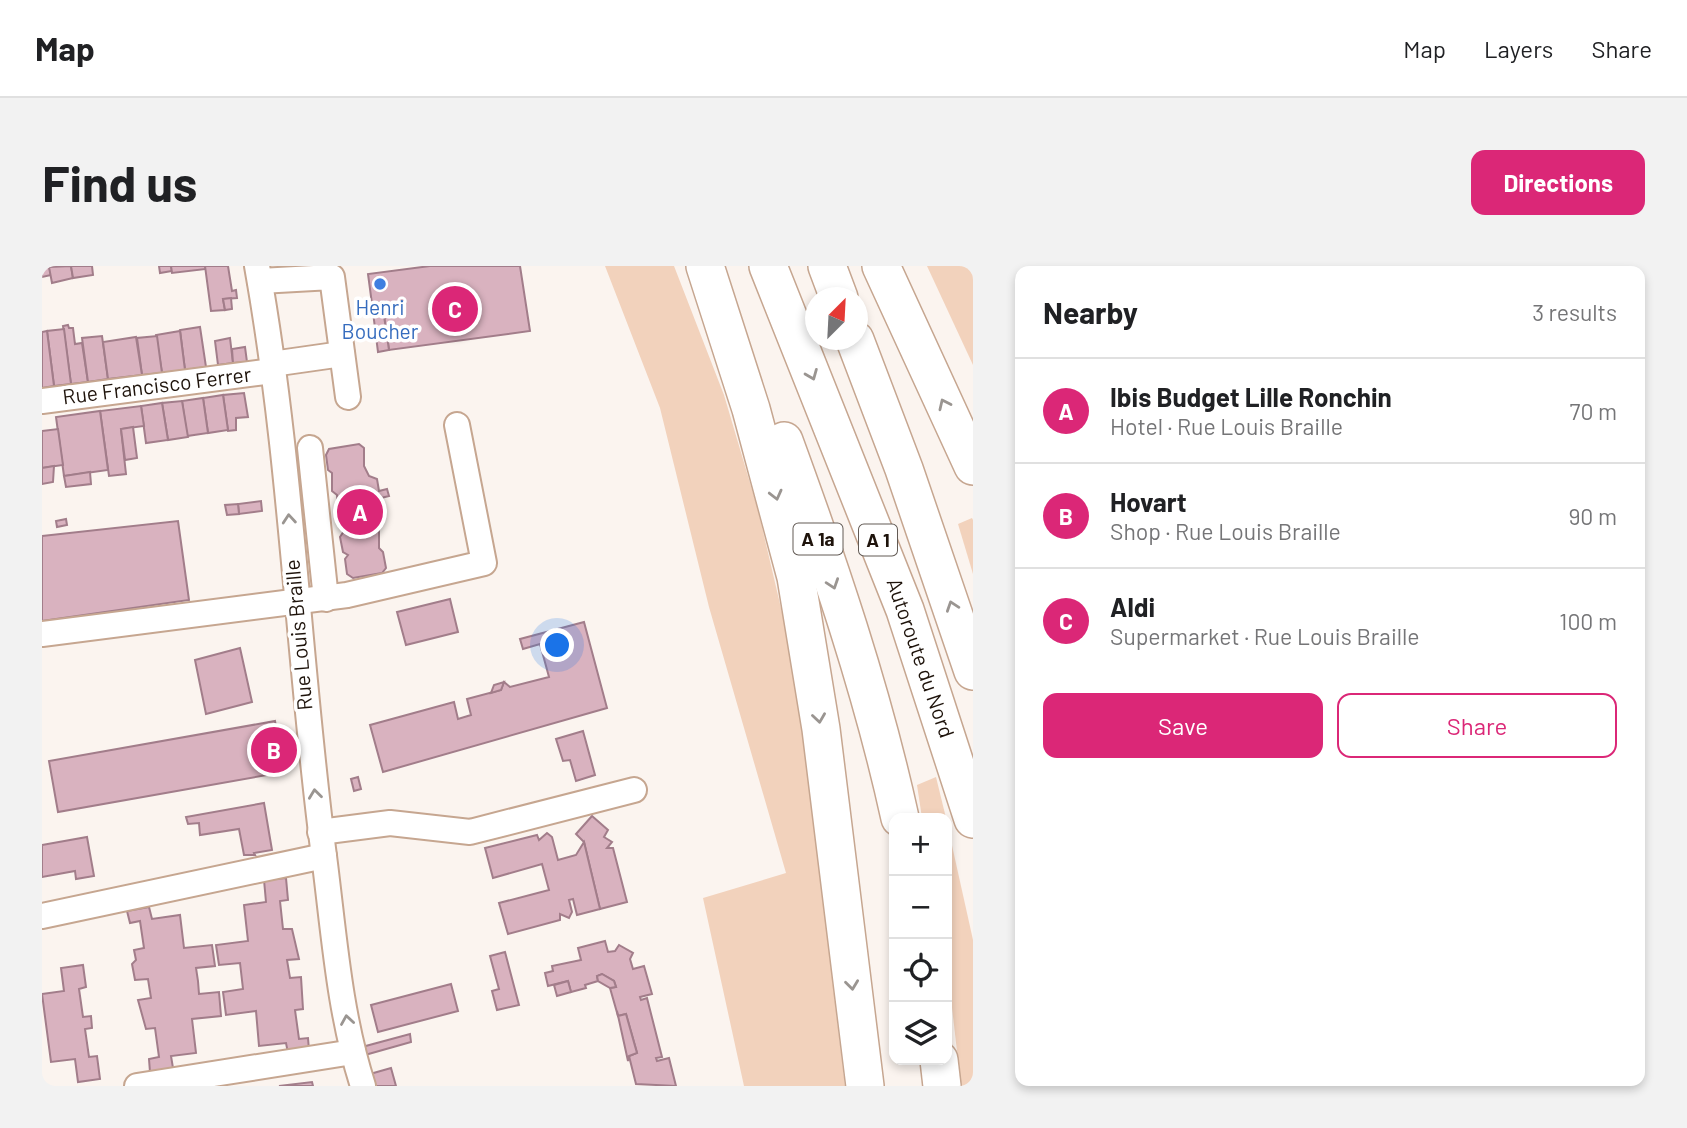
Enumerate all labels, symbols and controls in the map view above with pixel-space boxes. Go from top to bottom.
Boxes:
text: Map [35,28,95,68]
text: Map [1403,34,1446,63]
text: Layers [1484,34,1553,63]
text: Share [1591,34,1652,63]
button: Directions [1471,150,1645,215]
text: Find us [42,153,197,212]
marker: Henri Boucher [372,276,388,292]
pin: C [432,283,478,335]
north arrow [805,287,868,350]
place label: Henri Boucher [342,294,419,343]
text: Nearby [1043,294,1138,330]
text: 3 results [1532,298,1617,326]
street label: Rue Francisco Ferrer [61,360,253,408]
one-way arrow [804,368,818,380]
text: Ibis Budget Lille Ronchin [1110,381,1392,412]
text: A [1058,397,1074,425]
text: 70 m [1570,397,1617,425]
one-way arrow [939,399,953,411]
text: Hotel · Rue Louis Braille [1110,412,1343,440]
pin: A [337,486,383,538]
text: Hovart [1110,486,1187,517]
one-way arrow [768,489,782,501]
text: B [1059,502,1073,530]
text: 90 m [1568,502,1617,530]
one-way arrow [281,513,296,525]
text: Shop · Rue Louis Braille [1110,517,1341,545]
road number: A 1a [794,524,842,554]
road number: A 1 [859,524,897,556]
street label: Rue Louis Braille [278,559,317,712]
street label: Autoroute du Nord [882,574,960,741]
one-way arrow [825,578,840,590]
text: Aldi [1110,591,1155,622]
one-way arrow [945,600,960,612]
text: C [1059,607,1073,635]
text: 100 m [1559,607,1617,635]
text: Supermarket · Rue Louis Braille [1110,622,1420,650]
your location [540,628,574,662]
button: Save [1043,693,1323,758]
button: Share [1337,693,1617,758]
one-way arrow [811,712,826,724]
pin: B [251,724,297,776]
one-way arrow [308,789,323,800]
map controls [889,813,952,1065]
button: + [889,813,952,876]
button: − [889,876,952,939]
button: locate [889,939,952,1002]
one-way arrow [845,979,860,991]
button: layers [889,1002,952,1065]
one-way arrow [340,1014,355,1026]

